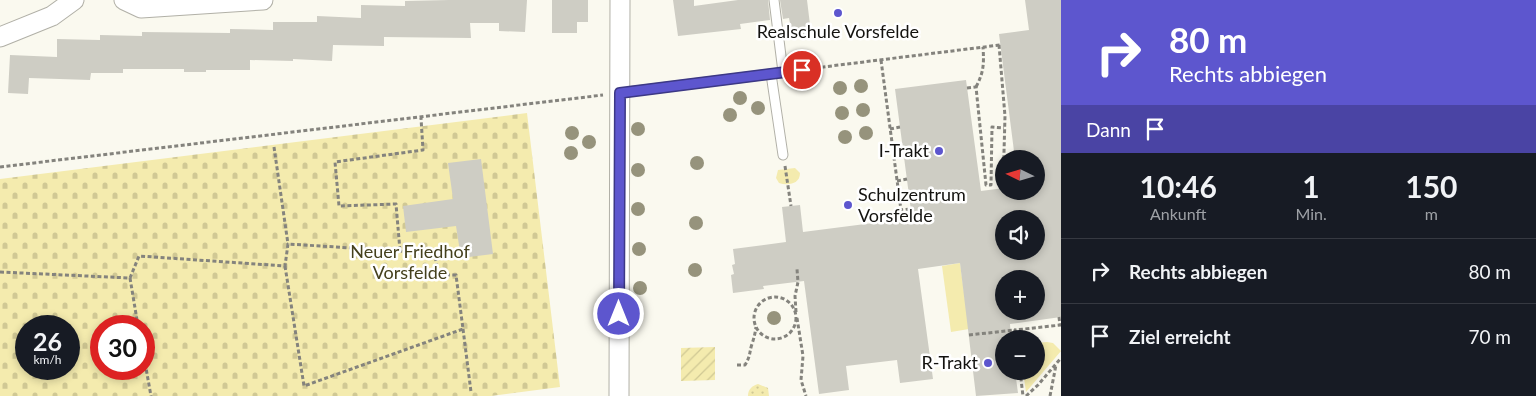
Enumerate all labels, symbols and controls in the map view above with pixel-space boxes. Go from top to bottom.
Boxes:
marker: Realschule Vorsfelde [832,7,844,19]
text: 80 m [1169,18,1247,60]
place label: Realschule Vorsfelde [757,20,919,42]
icon: right [1086,20,1151,85]
pin [781,49,823,91]
icon: arrive [788,56,816,84]
text: Rechts abbiegen [1169,60,1327,87]
icon: arrive [1141,115,1169,143]
text: Dann [1086,118,1131,141]
place label: I-Trakt [879,139,930,161]
marker: I-Trakt [933,145,945,157]
north arrow [995,150,1045,200]
map controls [995,150,1045,380]
text: 10:46 [1140,168,1217,204]
text: 1 [1302,168,1320,204]
text: 150 [1405,168,1457,204]
place label: Schulzentrum Vorsfelde [858,183,966,226]
marker: Schulzentrum Vorsfelde [842,199,854,211]
text: Ankunft [1150,204,1206,223]
text: Min. [1295,204,1327,223]
text: m [1425,204,1438,223]
button: sound [995,210,1045,260]
park label: Neuer Friedhof Vorsfelde [350,240,470,283]
icon: right [1086,257,1114,285]
text: Rechts abbiegen [1129,260,1267,283]
text: 80 m [1468,260,1511,283]
button: + [995,270,1045,320]
position arrow [592,287,644,339]
speed limit sign: 30 [90,315,155,380]
icon: arrive [1086,322,1114,350]
text: Ziel erreicht [1129,325,1231,348]
text: 70 m [1468,325,1511,348]
text: 26 [33,326,62,356]
button: − [995,330,1045,380]
place label: R-Trakt [922,351,979,373]
text: km/h [33,352,62,367]
marker: R-Trakt [982,357,994,369]

